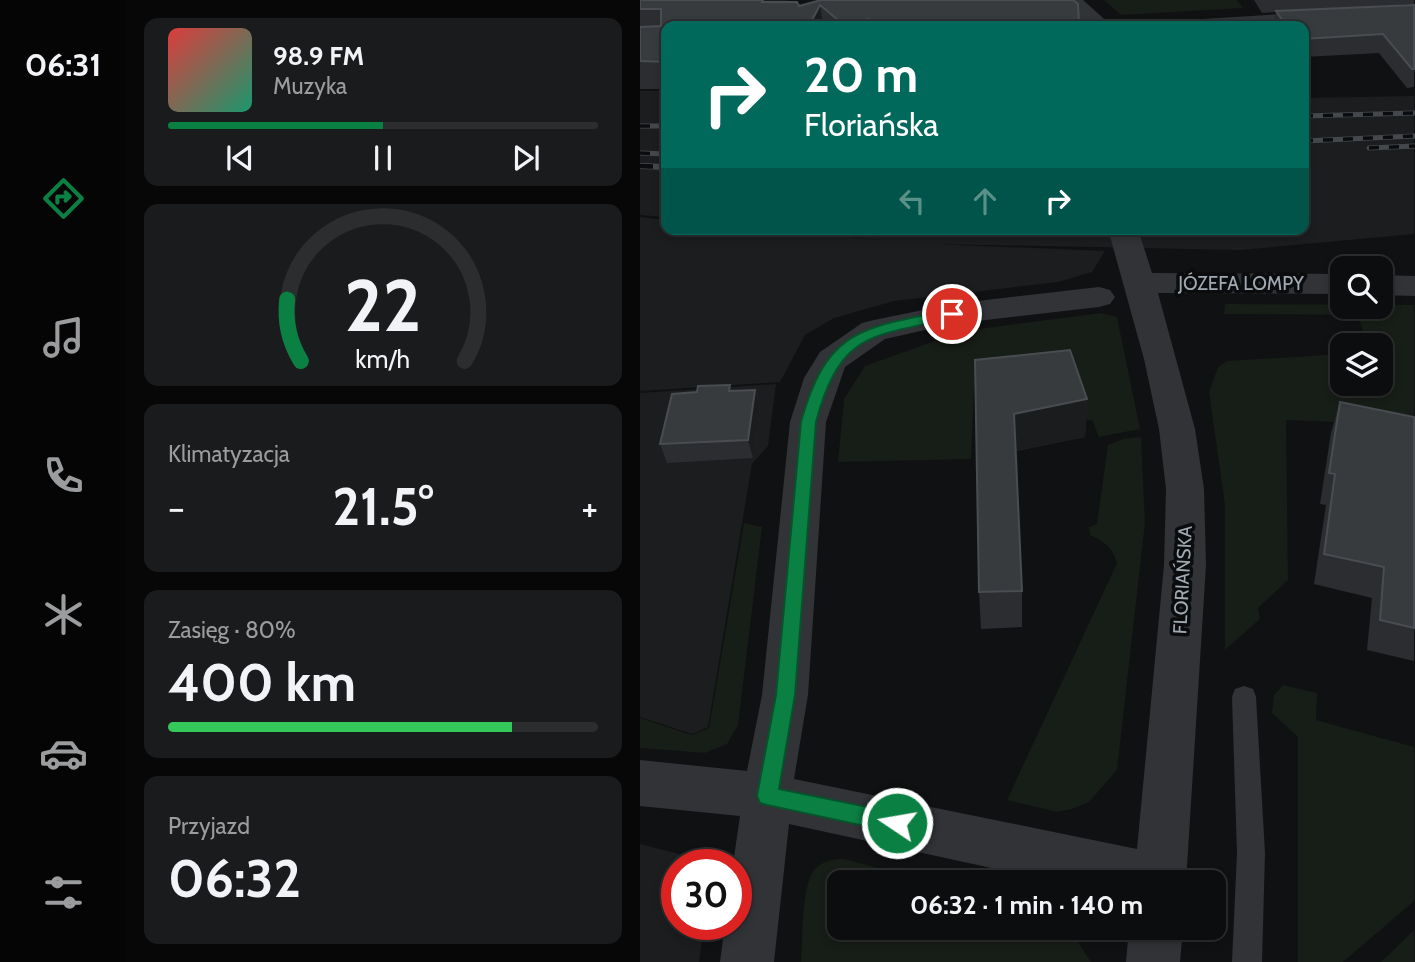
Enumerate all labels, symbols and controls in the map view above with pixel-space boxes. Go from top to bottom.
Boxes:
text: 98.9 FM [273,40,364,72]
text: 06:31 [25,45,101,84]
text: 20 m [804,45,918,104]
icon: right [689,49,780,140]
text: Muzyka [273,72,347,100]
text: Floriańska [804,105,939,144]
icon: previous [221,139,259,177]
icon: pause [364,139,402,177]
icon: next [507,139,545,177]
icon: directions [39,174,88,223]
icon: left [893,182,931,220]
icon: ahead [966,182,1004,220]
icon: right [1039,182,1077,220]
map controls [1330,256,1393,396]
button: search [1330,256,1393,319]
text: 22 [344,261,422,349]
street label: JÓZEFA LOMPY [1177,271,1304,295]
pin [922,284,982,344]
icon: arrive [933,295,971,333]
icon: music [39,313,88,362]
button: layers [1330,333,1393,396]
text: km/h [356,344,410,374]
text: Klimatyzacja [168,440,290,468]
icon: phone [39,451,88,500]
text: 21.5° [332,475,434,538]
text: − [168,484,185,531]
text: + [581,484,598,531]
street label: FLORIAŃSKA [1167,525,1197,635]
icon: climate [39,590,88,639]
text: Zasięg · 80% [168,616,296,644]
text: 400 km [168,651,356,714]
icon: car [39,729,88,778]
position arrow [860,786,934,860]
text: Przyjazd [168,812,250,840]
text: 06:32 [168,847,301,910]
speed limit sign: 30 [661,849,752,940]
icon: filters [39,868,88,917]
text: 06:32 · 1 min · 140 m [910,889,1143,921]

